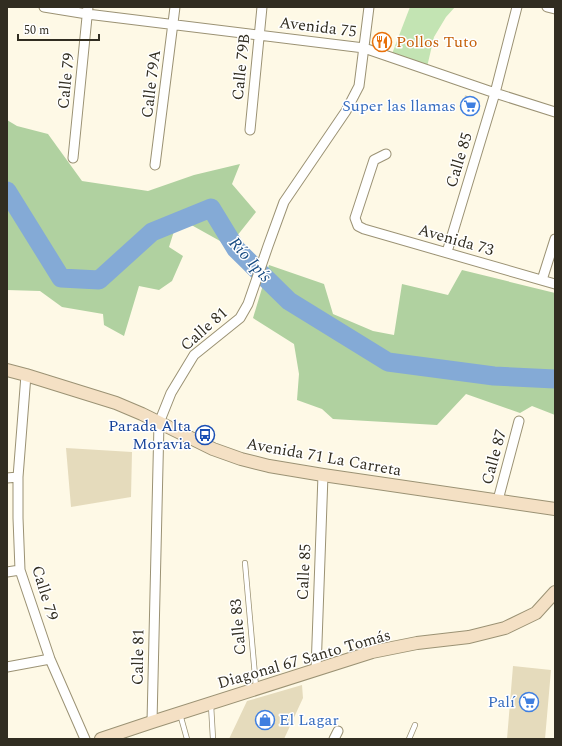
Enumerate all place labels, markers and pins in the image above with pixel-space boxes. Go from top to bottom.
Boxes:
place label: Pollos Tuto [396,30,477,54]
restaurant icon: Pollos Tuto [371,31,393,53]
place label: Super las llamas [342,94,456,118]
supermarket icon: Super las llamas [459,95,481,117]
place label: Parada Alta Moravia [108,414,191,456]
bus stop icon: Parada Alta Moravia [194,424,216,446]
place label: Palí [488,690,516,714]
supermarket icon: Palí [518,691,540,713]
place label: El Lagar [279,708,339,732]
shop icon: El Lagar [254,709,276,731]

